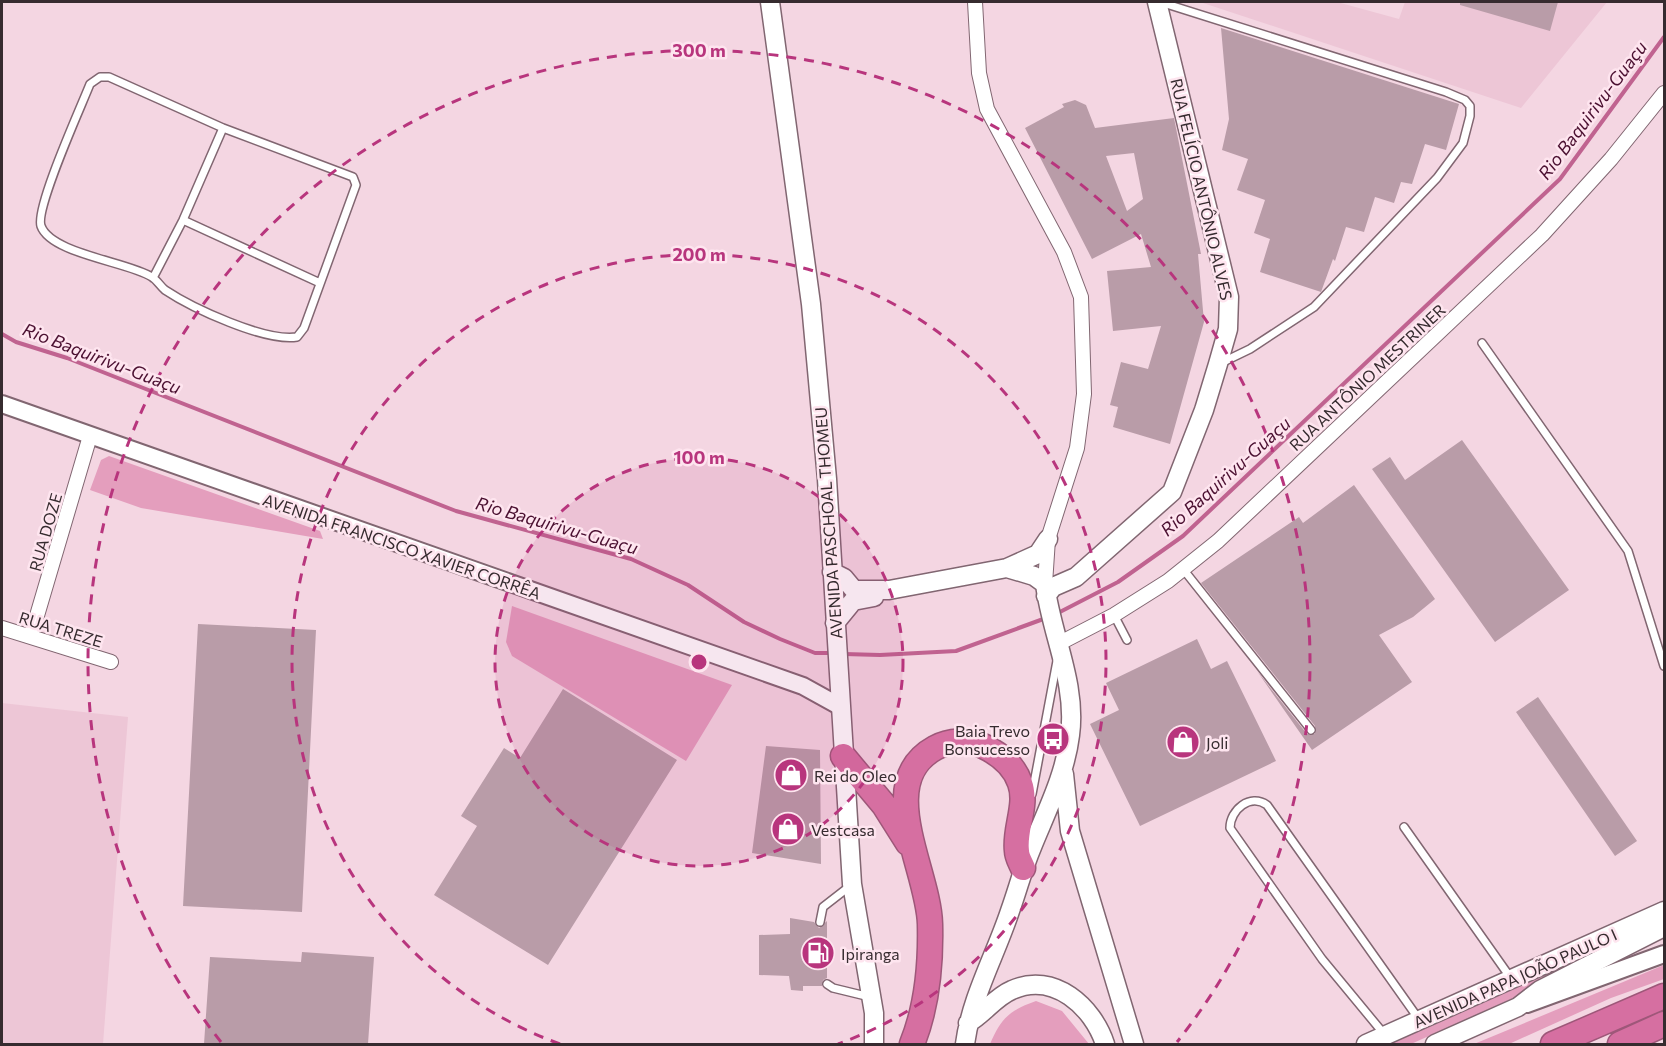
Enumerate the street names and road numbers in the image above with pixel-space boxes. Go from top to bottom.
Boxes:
street label: RUA FELÍCIO ANTÔNIO ALVES [1167,76,1237,302]
street label: RUA ANTÔNIO MESTRINER [1285,300,1449,454]
street label: AVENIDA PASCHOAL THOMEU [810,406,846,640]
street label: AVENIDA FRANCISCO XAVIER CORRÊA [261,489,543,603]
street label: RUA DOZE [25,491,65,573]
street label: RUA TREZE [17,607,105,651]
street label: AVENIDA PAPA JOÃO PAULO I [1410,924,1620,1032]

